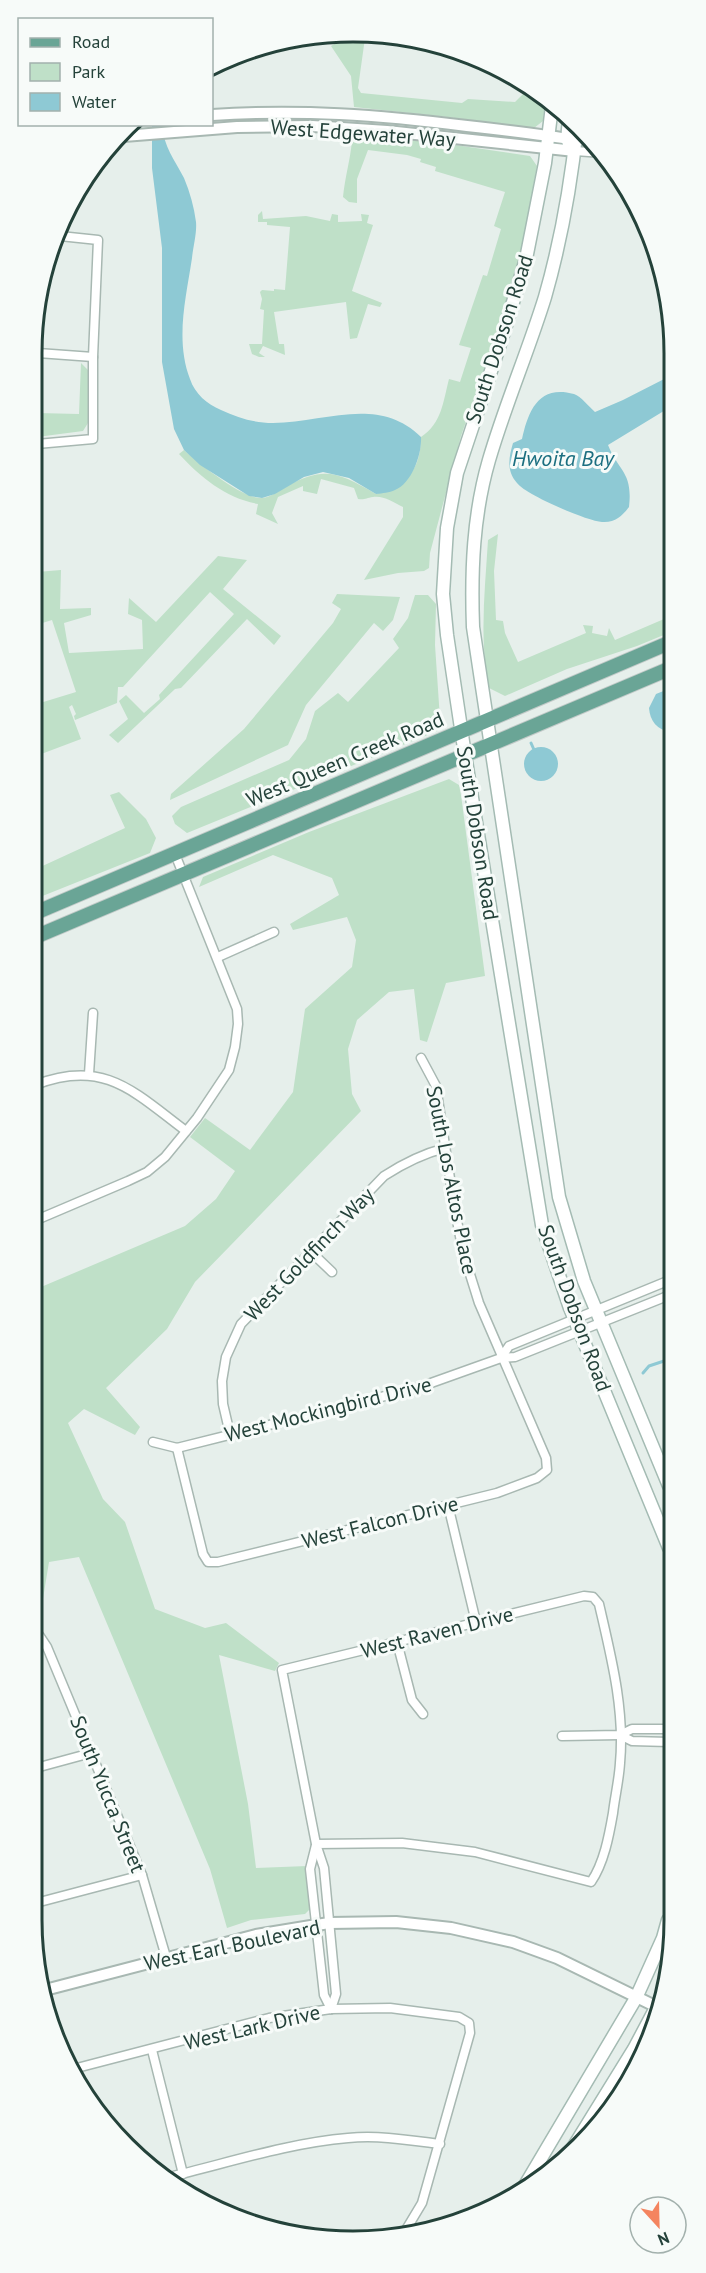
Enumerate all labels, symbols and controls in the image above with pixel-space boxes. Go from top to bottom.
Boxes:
legend [18,18,213,126]
text: Road [72,30,110,53]
text: Park [72,60,105,83]
text: Water [72,90,116,113]
street label: West Edgewater Way [270,113,457,153]
street label: South Dobson Road [459,251,539,427]
water label: Hwoita Bay [512,444,615,472]
street label: West Queen Creek Road [242,705,448,813]
street label: South Dobson Road [451,744,505,922]
street label: South Los Altos Place [420,1083,484,1277]
street label: West Goldfinch Way [238,1181,380,1327]
street label: South Dobson Road [532,1221,618,1395]
street label: West Mockingbird Drive [222,1370,434,1448]
street label: West Falcon Drive [299,1489,461,1555]
street label: West Raven Drive [358,1600,516,1664]
street label: South Yucca Street [64,1712,152,1876]
street label: West Earl Boulevard [141,1913,323,1977]
street label: West Lark Drive [181,1998,323,2056]
north arrow [628,2195,688,2255]
text: N [655,2228,672,2250]

